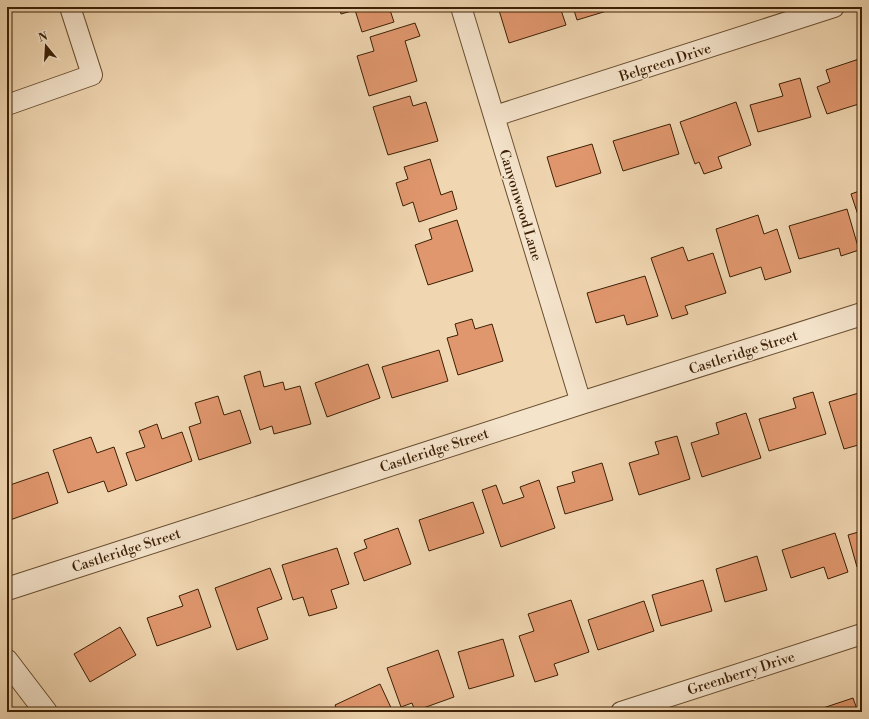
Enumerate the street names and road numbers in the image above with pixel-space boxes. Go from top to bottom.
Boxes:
street label: Belgreen Drive [616,40,714,87]
street label: Canyonwood Lane [495,147,546,263]
street label: Castleridge Street [687,327,800,379]
street label: Castleridge Street [378,425,491,477]
street label: Castleridge Street [70,525,183,577]
street label: Greenberry Drive [685,648,797,700]

